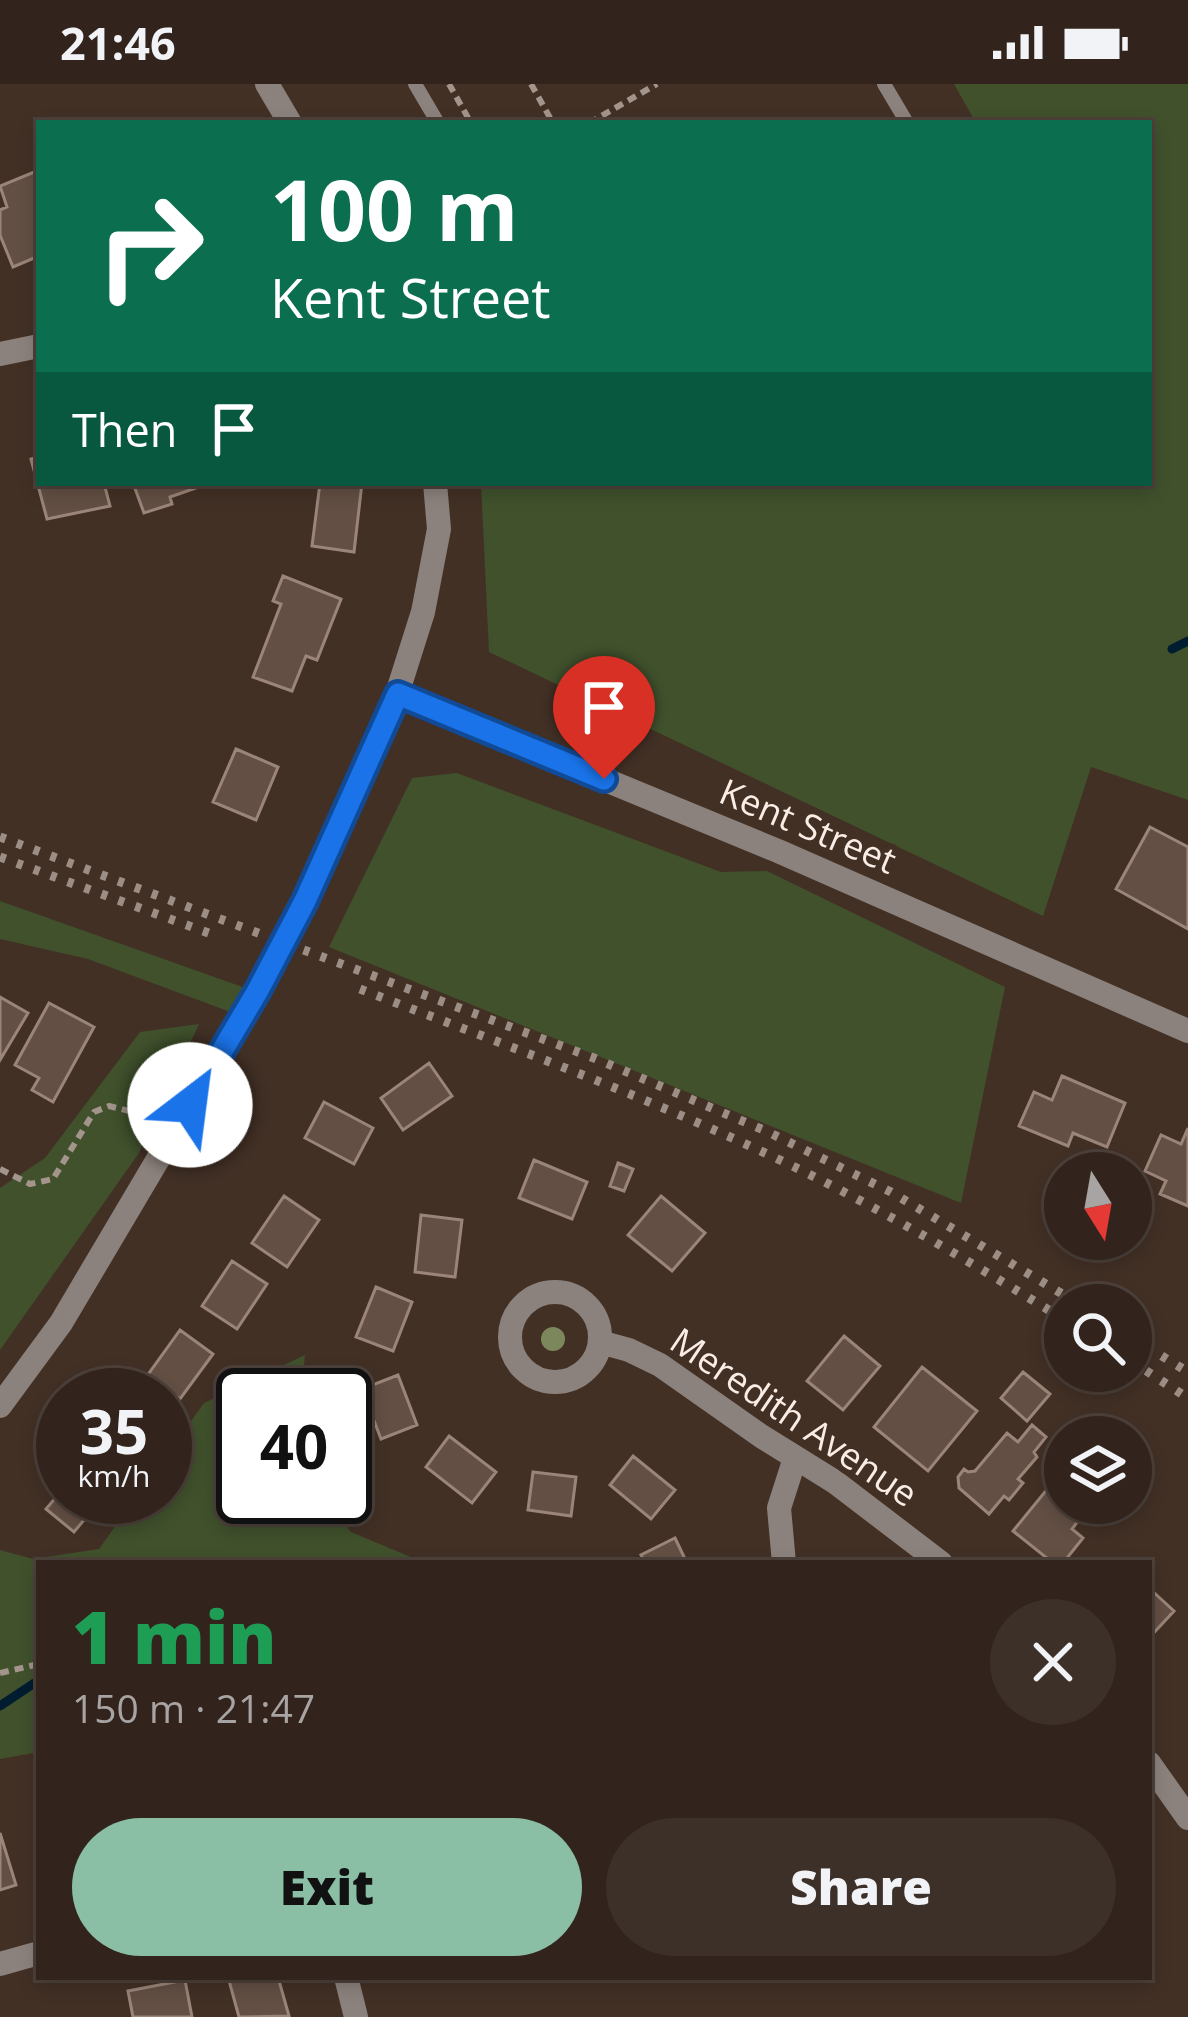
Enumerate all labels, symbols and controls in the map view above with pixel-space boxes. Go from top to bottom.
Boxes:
text: 21:46 [60,12,176,73]
text: 100 m [270,151,518,266]
icon: right [72,168,228,324]
text: Kent Street [270,260,551,334]
icon: arrive [201,396,267,462]
text: Then [72,399,177,460]
pin [553,656,655,779]
icon: arrive [571,674,637,740]
street label: Kent Street [713,766,904,885]
position arrow [127,1042,253,1168]
north arrow [1044,1152,1152,1260]
map controls [1044,1152,1152,1524]
button: search [1044,1284,1152,1392]
street label: Meredith Avenue [661,1316,927,1517]
speed limit sign: 40 [216,1368,372,1524]
text: 35 [80,1390,148,1472]
button: layers [1044,1416,1152,1524]
text: km/h [78,1455,150,1496]
text: 1 min [72,1587,277,1685]
button: close [990,1599,1116,1725]
text: 150 m · 21:47 [72,1681,315,1734]
button: Exit [72,1818,582,1956]
button: Share [606,1818,1116,1956]

